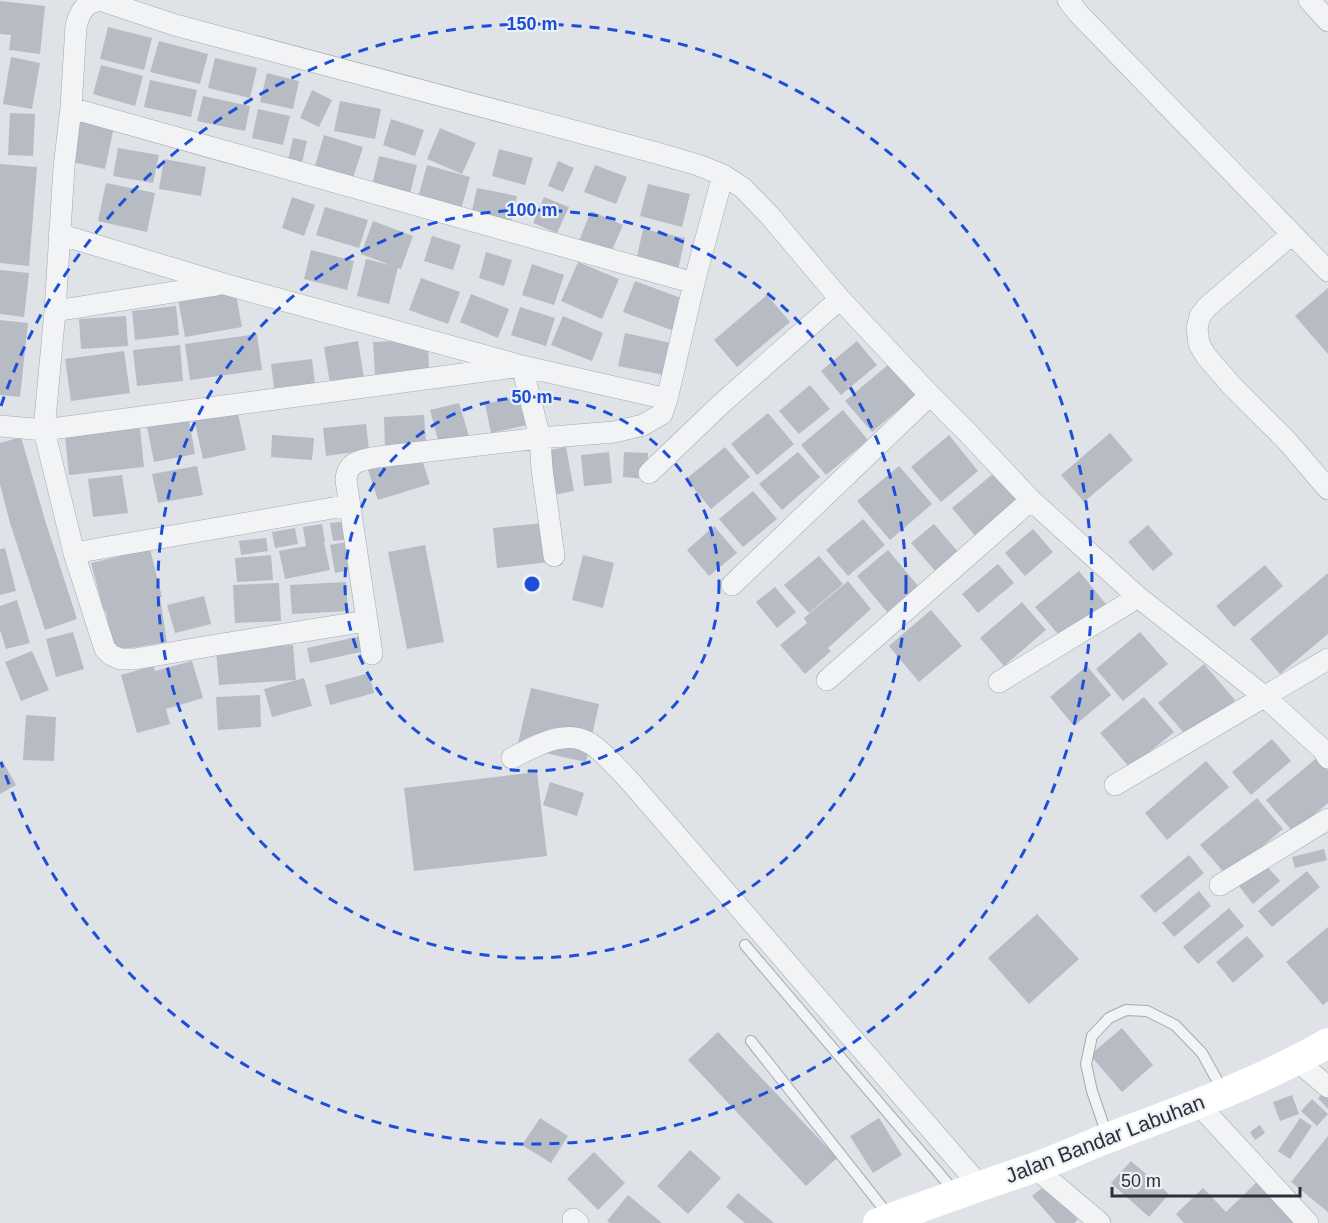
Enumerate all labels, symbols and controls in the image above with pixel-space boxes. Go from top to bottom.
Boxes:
text: 150 m [506,14,558,34]
text: 100 m [506,200,558,220]
text: 50 m [511,387,553,407]
centre of rings [522,574,542,594]
street label: Jalan Bandar Labuhan [1002,1090,1208,1187]
scale bar [1112,1160,1300,1198]
text: 50 m [1121,1171,1161,1191]

